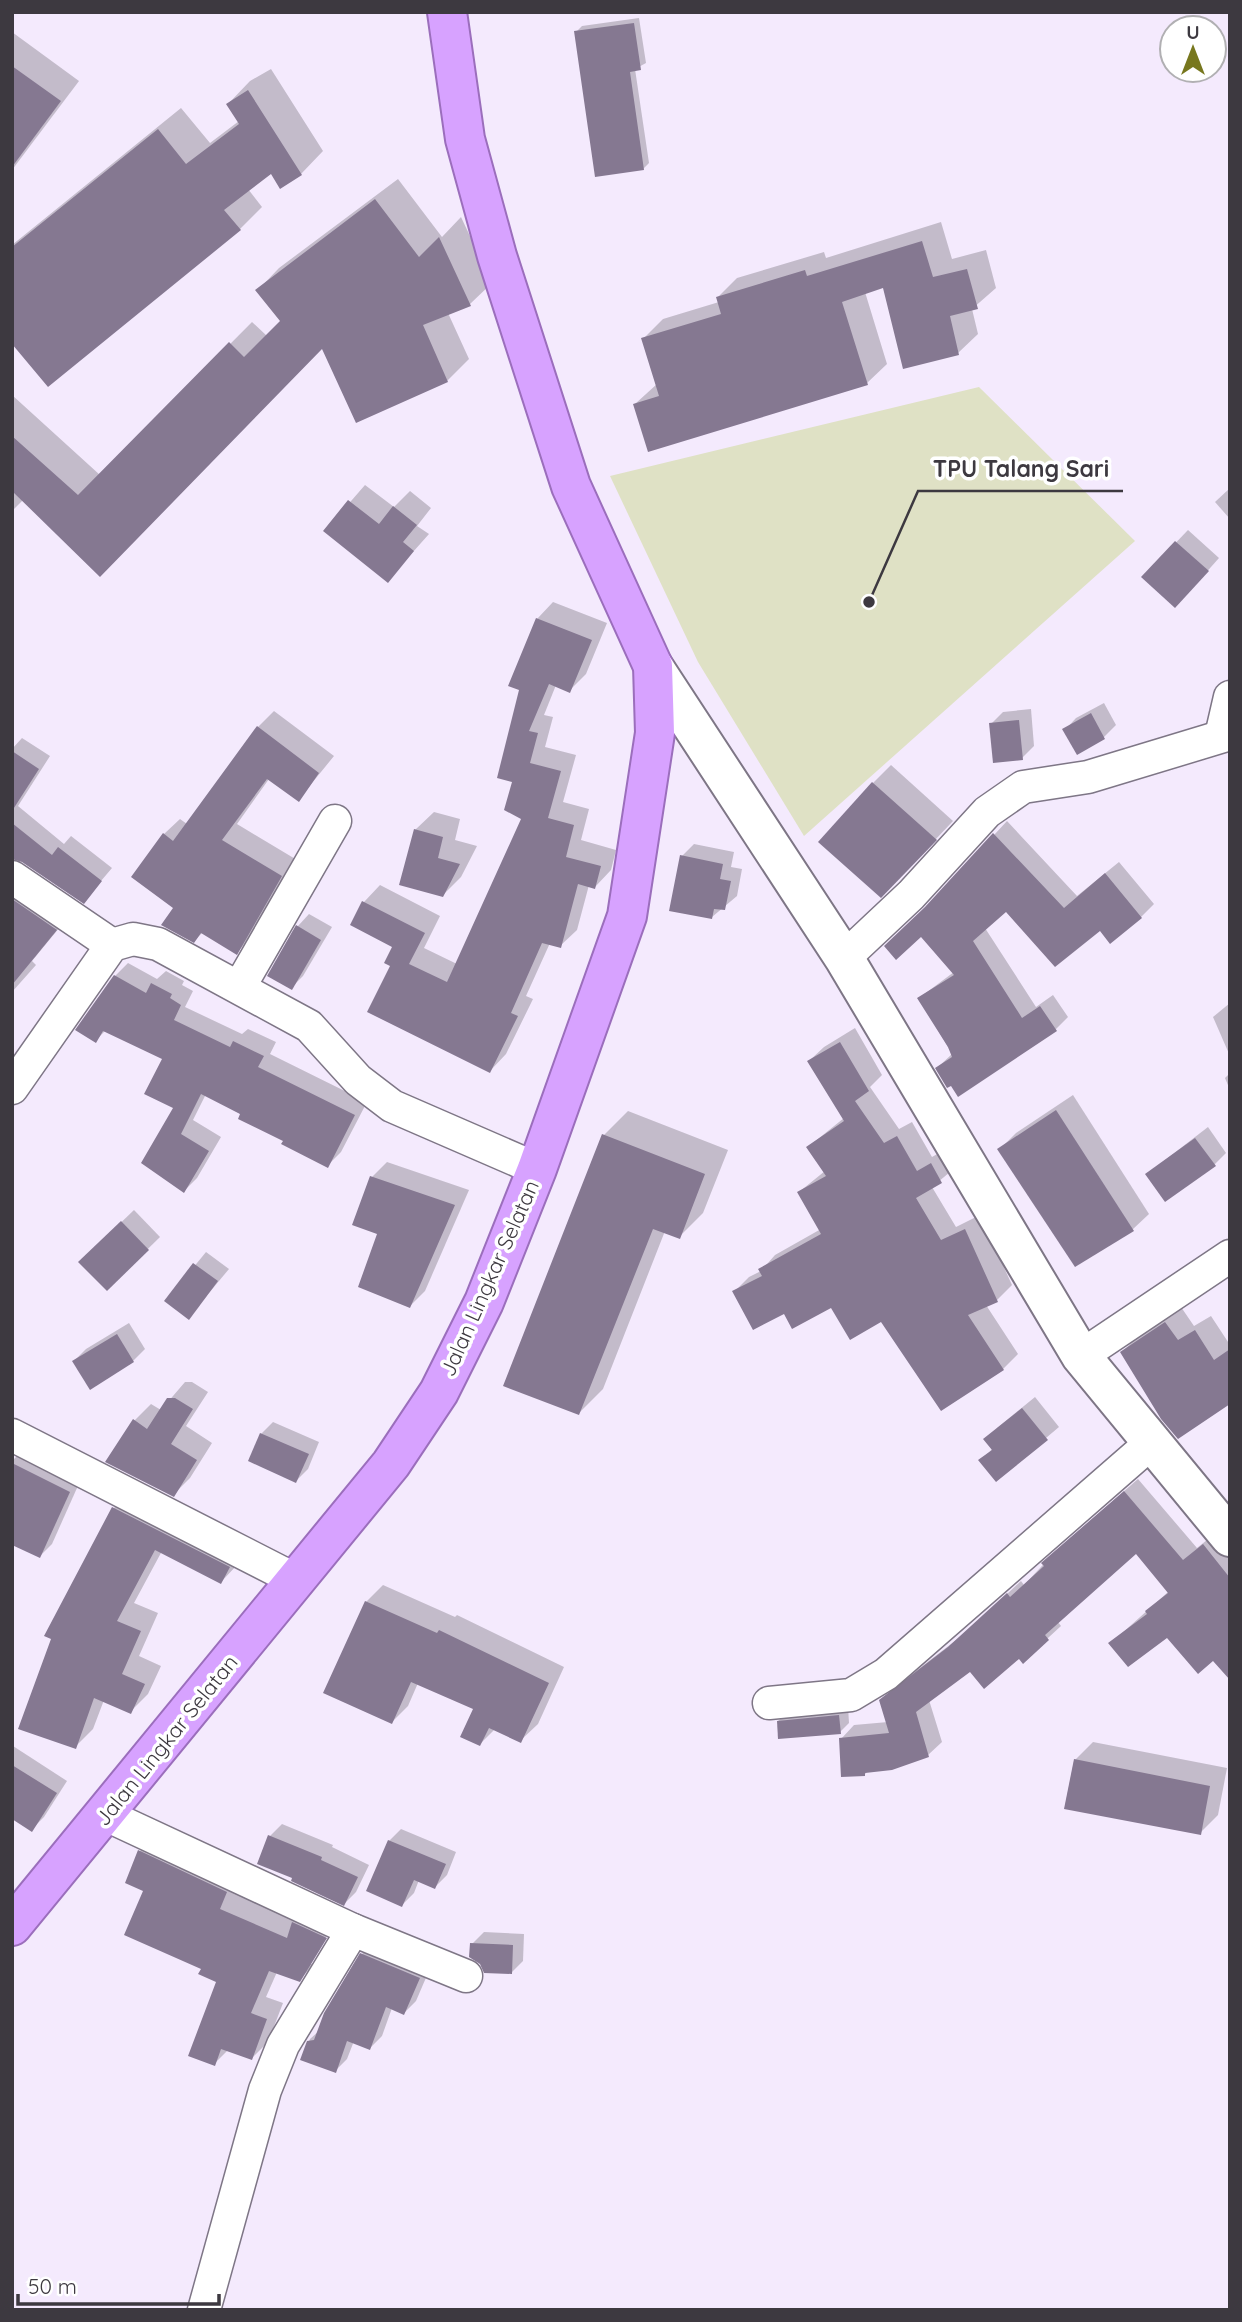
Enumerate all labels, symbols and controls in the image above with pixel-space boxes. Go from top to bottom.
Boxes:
north arrow [1158,14,1228,84]
text: U [1186,20,1200,44]
callout: TPU Talang Sari [918,447,1123,491]
text: TPU Talang Sari [933,454,1109,483]
street label: Jalan Lingkar Selatan [434,1176,544,1380]
street label: Jalan Lingkar Selatan [89,1649,243,1831]
scale bar [18,2262,219,2306]
text: 50 m [28,2273,77,2299]

